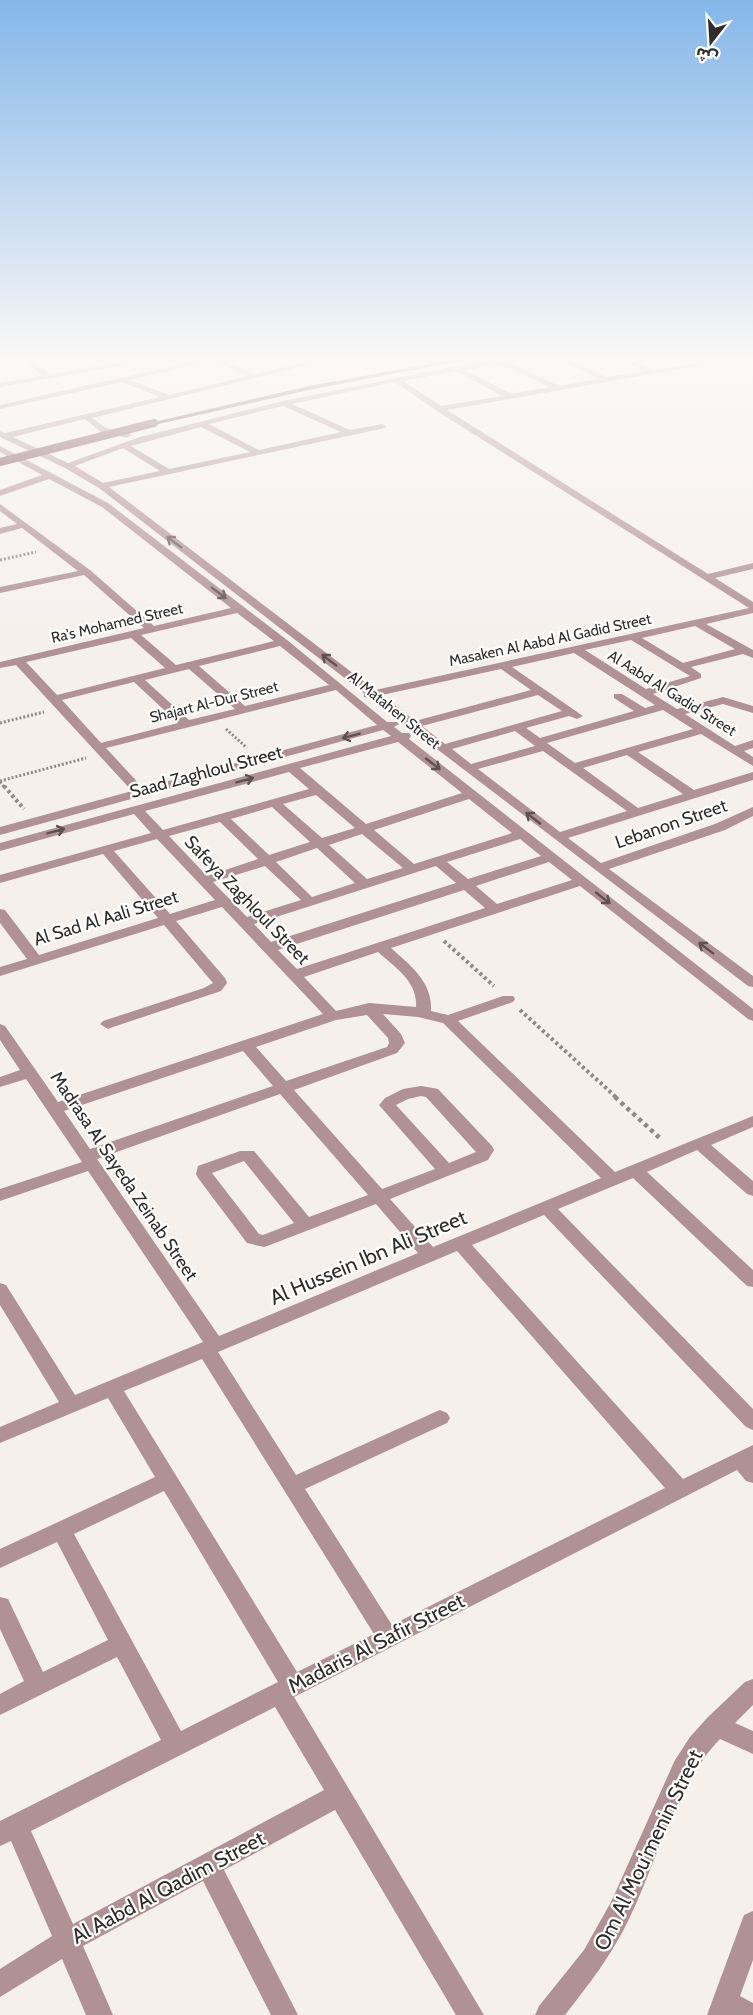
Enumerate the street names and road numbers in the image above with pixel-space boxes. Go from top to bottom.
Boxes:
street label: Ra's Mohamed Street [49,599,185,647]
street label: Masaken Al Aabd Al Gadid Street [447,610,653,670]
street label: Al Aabd Al Gadid Street [605,646,739,740]
street label: Al Matahen Street [344,667,444,753]
street label: Shajart Al-Dur Street [148,677,280,727]
street label: Saad Zaghloul Street [127,741,285,803]
street label: Lebanon Street [612,795,730,853]
street label: Safeya Zaghloul Street [180,831,314,969]
street label: Al Sad Al Aali Street [31,886,181,950]
street label: Madrasa Al Sayeda Zeinab Street [46,1067,202,1285]
street label: Al Hussein Ibn Ali Street [266,1204,470,1310]
street label: Madaris Al Safir Street [284,1588,468,1698]
street label: Om Al Mou'menin Street [588,1745,708,1955]
street label: Al Aabd Al Qadim Street [67,1825,269,1949]

